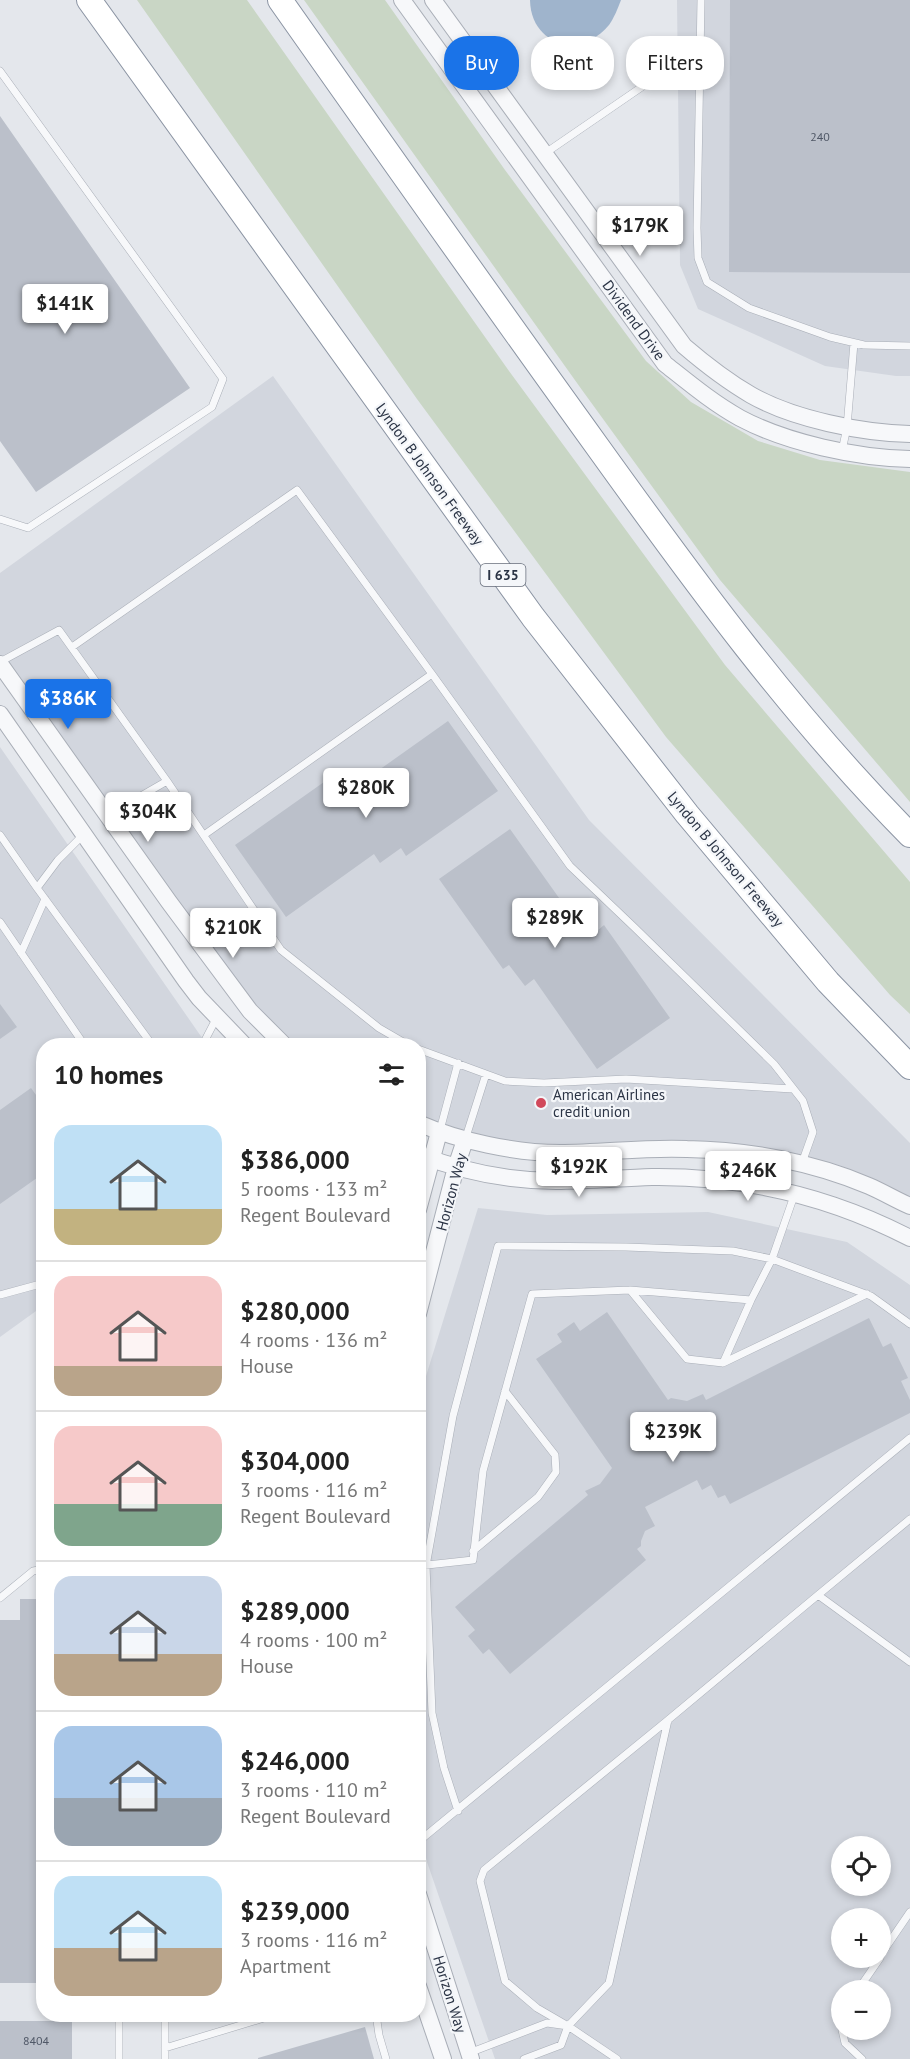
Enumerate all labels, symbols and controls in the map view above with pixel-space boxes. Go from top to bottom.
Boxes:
chip: Buy [444,36,519,90]
chip: Rent [531,36,614,90]
chip: Filters [626,36,724,90]
house number: 240 [810,129,830,144]
pin: $179K [598,206,682,257]
text: $179K [611,212,669,238]
street label: Dividend Drive [598,276,670,364]
pin: $141K [23,284,107,335]
text: $141K [36,290,94,316]
street label: Lyndon B Johnson Freeway [372,399,488,549]
road number: I 635 [480,564,526,586]
pin: $386K [26,679,110,730]
text: $386K [39,685,97,711]
pin: $280K [324,768,408,819]
text: $280K [337,774,395,800]
street label: Lyndon B Johnson Freeway [664,787,788,931]
pin: $304K [106,792,190,843]
text: $304K [119,798,177,824]
pin: $289K [513,898,597,949]
text: $289K [526,904,584,930]
pin: $210K [191,908,275,959]
text: $210K [204,914,262,940]
text: 10 homes [54,1058,163,1091]
icon: filters [375,1058,408,1091]
place label: American Airlines credit union [553,1085,665,1121]
marker: American Airlines credit union [534,1096,548,1110]
text: $386,000 [240,1143,350,1176]
pin: $192K [537,1147,621,1198]
icon: home [102,1149,174,1221]
street label: Horizon Way [431,1151,471,1233]
pin: $246K [706,1151,790,1202]
text: $192K [550,1153,608,1179]
text: $246K [719,1157,777,1183]
text: 5 rooms · 133 m² [240,1176,387,1202]
text: Regent Boulevard [240,1202,391,1228]
text: $280,000 [240,1294,350,1327]
icon: home [102,1300,174,1372]
text: 4 rooms · 136 m² [240,1327,387,1353]
text: House [240,1353,294,1379]
pin: $239K [631,1412,715,1463]
text: $239K [644,1418,702,1444]
text: $304,000 [240,1444,350,1477]
icon: home [102,1450,174,1522]
text: 3 rooms · 116 m² [240,1477,387,1503]
text: Regent Boulevard [240,1503,391,1529]
text: $289,000 [240,1594,350,1627]
icon: home [102,1600,174,1672]
text: 4 rooms · 100 m² [240,1627,387,1653]
text: House [240,1653,294,1679]
text: $246,000 [240,1744,350,1777]
icon: home [102,1750,174,1822]
text: 3 rooms · 110 m² [240,1777,387,1803]
text: Regent Boulevard [240,1803,391,1829]
map controls [831,1836,891,2040]
button: locate [831,1836,891,1896]
text: $239,000 [240,1894,350,1927]
icon: home [102,1900,174,1972]
button: + [831,1908,891,1968]
text: 3 rooms · 116 m² [240,1927,387,1953]
text: Apartment [240,1953,331,1979]
street label: Horizon Way [429,1953,471,2035]
button: − [831,1980,891,2040]
house number: 8404 [23,2033,50,2048]

